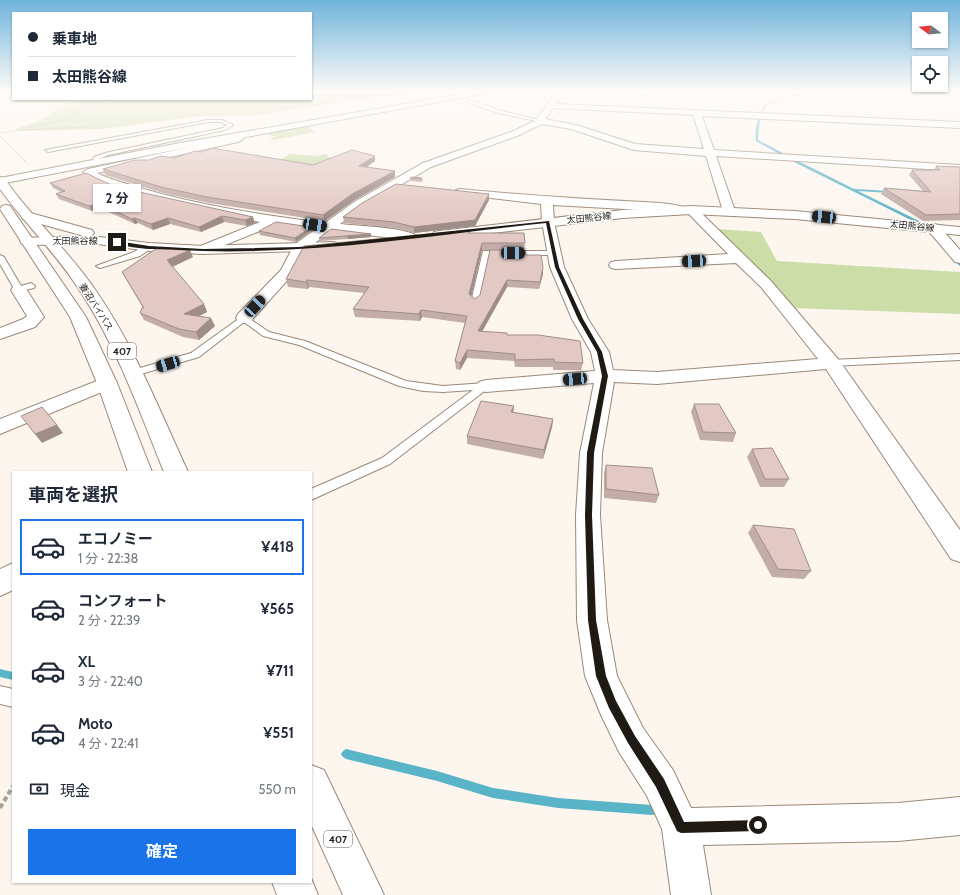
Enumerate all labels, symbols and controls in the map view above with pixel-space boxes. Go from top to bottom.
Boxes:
north arrow [912,12,948,48]
map controls [912,12,948,92]
text: 乗車地 [52,30,97,48]
button: locate [912,56,948,92]
text: 太田熊谷線 [52,68,127,86]
callout: 2 分 [93,184,141,212]
text: 2 分 [106,190,128,206]
street label: 太田熊谷線 [566,210,613,225]
car [812,210,836,224]
car [302,217,328,233]
street label: 太田熊谷線 [889,218,936,233]
route end [108,233,126,251]
street label: 太田熊谷線 [52,235,98,246]
car [501,247,525,259]
car [682,254,706,268]
street label: 妻沼バイパス [77,281,116,332]
car [242,293,268,319]
road number: 407 [108,343,136,359]
car [155,355,181,373]
car [563,372,587,386]
text: 車両を選択 [28,484,118,506]
icon: car [30,529,66,565]
text: エコノミー [78,530,153,548]
text: ¥418 [261,538,294,556]
text: 1 分 · 22:38 [78,550,138,566]
icon: car [30,591,66,627]
text: コンフォート [78,592,168,610]
text: ¥565 [260,600,294,618]
text: 2 分 · 22:39 [78,612,140,628]
icon: car [30,653,66,689]
text: XL [78,653,95,671]
text: ¥711 [266,662,294,680]
text: 3 分 · 22:40 [78,673,143,689]
icon: car [30,715,66,751]
text: Moto [78,715,112,733]
text: ¥551 [263,724,294,742]
text: 4 分 · 22:41 [78,735,138,751]
icon: cash [28,778,50,800]
text: 550 m [259,781,296,797]
text: 現金 [60,782,90,800]
route start [749,816,767,834]
button: 確定 [28,829,296,875]
road number: 407 [324,831,352,847]

